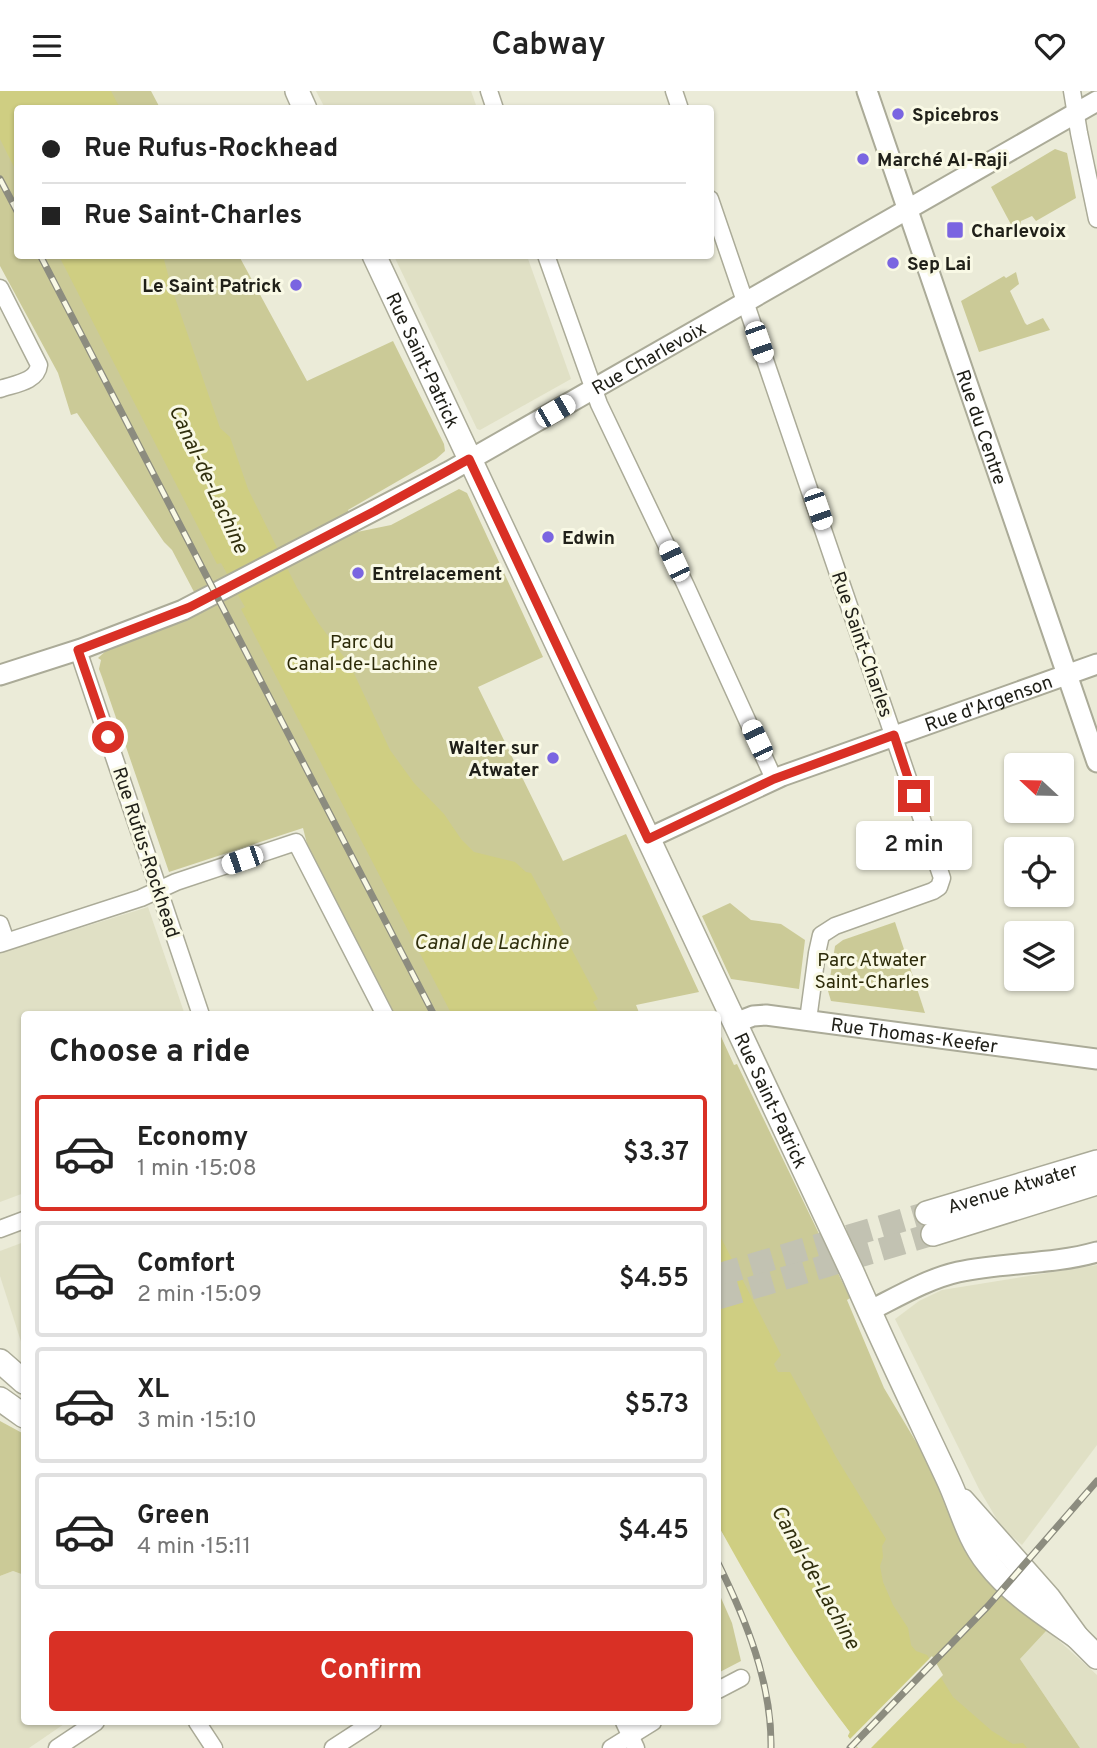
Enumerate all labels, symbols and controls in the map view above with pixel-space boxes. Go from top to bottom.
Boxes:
text: Cabway [491,26,606,66]
icon: menu [28,27,66,65]
icon: heart [1031,27,1069,65]
place label: Spicebros [912,104,999,128]
marker: Spicebros [890,106,906,122]
text: Rue Rufus-Rockhead [84,133,338,166]
place label: Marché Al-Raji [877,149,1008,173]
marker: Marché Al-Raji [855,151,871,167]
text: Rue Saint-Charles [84,200,302,233]
marker: Charlevoix [945,220,965,240]
place label: Charlevoix [971,220,1066,244]
place label: Sep Lai [907,253,971,277]
marker: Sep Lai [885,255,901,271]
place label: Le Saint Patrick [142,275,282,299]
marker: Le Saint Patrick [288,277,304,293]
street label: Rue Saint-Patrick [379,289,464,433]
street label: Rue Charlevoix [588,317,711,401]
car [743,319,776,365]
street label: Rue du Centre [949,367,1011,488]
car [532,391,579,431]
water label: Canal-de-Lachine [161,401,254,559]
car [802,486,835,532]
place label: Edwin [562,527,615,551]
marker: Edwin [540,529,556,545]
car [656,538,693,584]
place label: Entrelacement [372,563,502,587]
marker: Entrelacement [350,565,366,581]
street label: Rue Saint-Charles [825,569,897,721]
park label: Parc du Canal-de-Lachine [286,631,438,677]
street label: Rue d'Argenson [922,671,1056,738]
car [739,717,776,763]
route start [92,721,124,753]
place label: Walter sur Atwater [449,737,539,783]
marker: Walter sur Atwater [545,750,561,766]
north arrow [1004,753,1074,823]
map controls [1004,753,1074,991]
street label: Rue Rufus-Rockhead [106,764,184,941]
route end [898,780,930,812]
callout: 2 min [856,821,972,869]
text: 2 min [884,831,944,860]
button: locate [1004,837,1074,907]
car [219,843,266,877]
button: layers [1004,921,1074,991]
water label: Canal de Lachine [414,930,569,957]
park label: Parc Atwater Saint-Charles [814,949,930,995]
street label: Rue Thomas-Keefer [829,1014,1000,1060]
street label: Rue Saint-Patrick [727,1029,812,1173]
text: Choose a ride [49,1033,250,1073]
icon: car [53,1122,116,1185]
text: Economy [137,1122,248,1155]
text: $3.37 [623,1137,689,1170]
text: 1 min · 15:08 [137,1155,257,1184]
street label: Avenue Atwater [945,1158,1081,1220]
icon: car [53,1248,116,1311]
text: Comfort [137,1248,235,1281]
text: $4.55 [619,1263,689,1296]
text: 2 min · 15:09 [137,1281,262,1310]
icon: car [53,1374,116,1437]
text: XL [137,1374,169,1407]
text: $5.73 [625,1389,689,1422]
text: 3 min · 15:10 [137,1407,257,1436]
icon: car [53,1500,116,1563]
text: Green [137,1500,210,1533]
water label: Canal-de-Lachine [764,1501,866,1656]
text: $4.45 [618,1515,689,1548]
text: 4 min · 15:11 [137,1533,251,1562]
button: Confirm [49,1631,693,1711]

